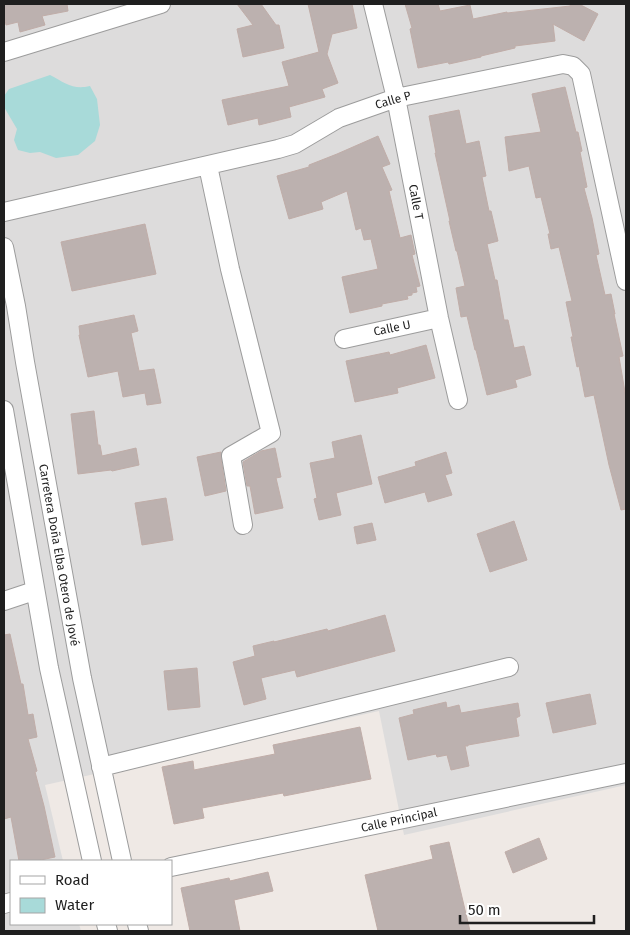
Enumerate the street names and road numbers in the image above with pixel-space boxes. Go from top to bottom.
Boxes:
street label: Calle P [373,88,413,112]
street label: Calle T [406,183,426,222]
street label: Calle U [372,317,412,339]
street label: Carretera Doña Elba Otero de Jové [36,463,82,647]
street label: Calle Principal [360,805,439,835]

